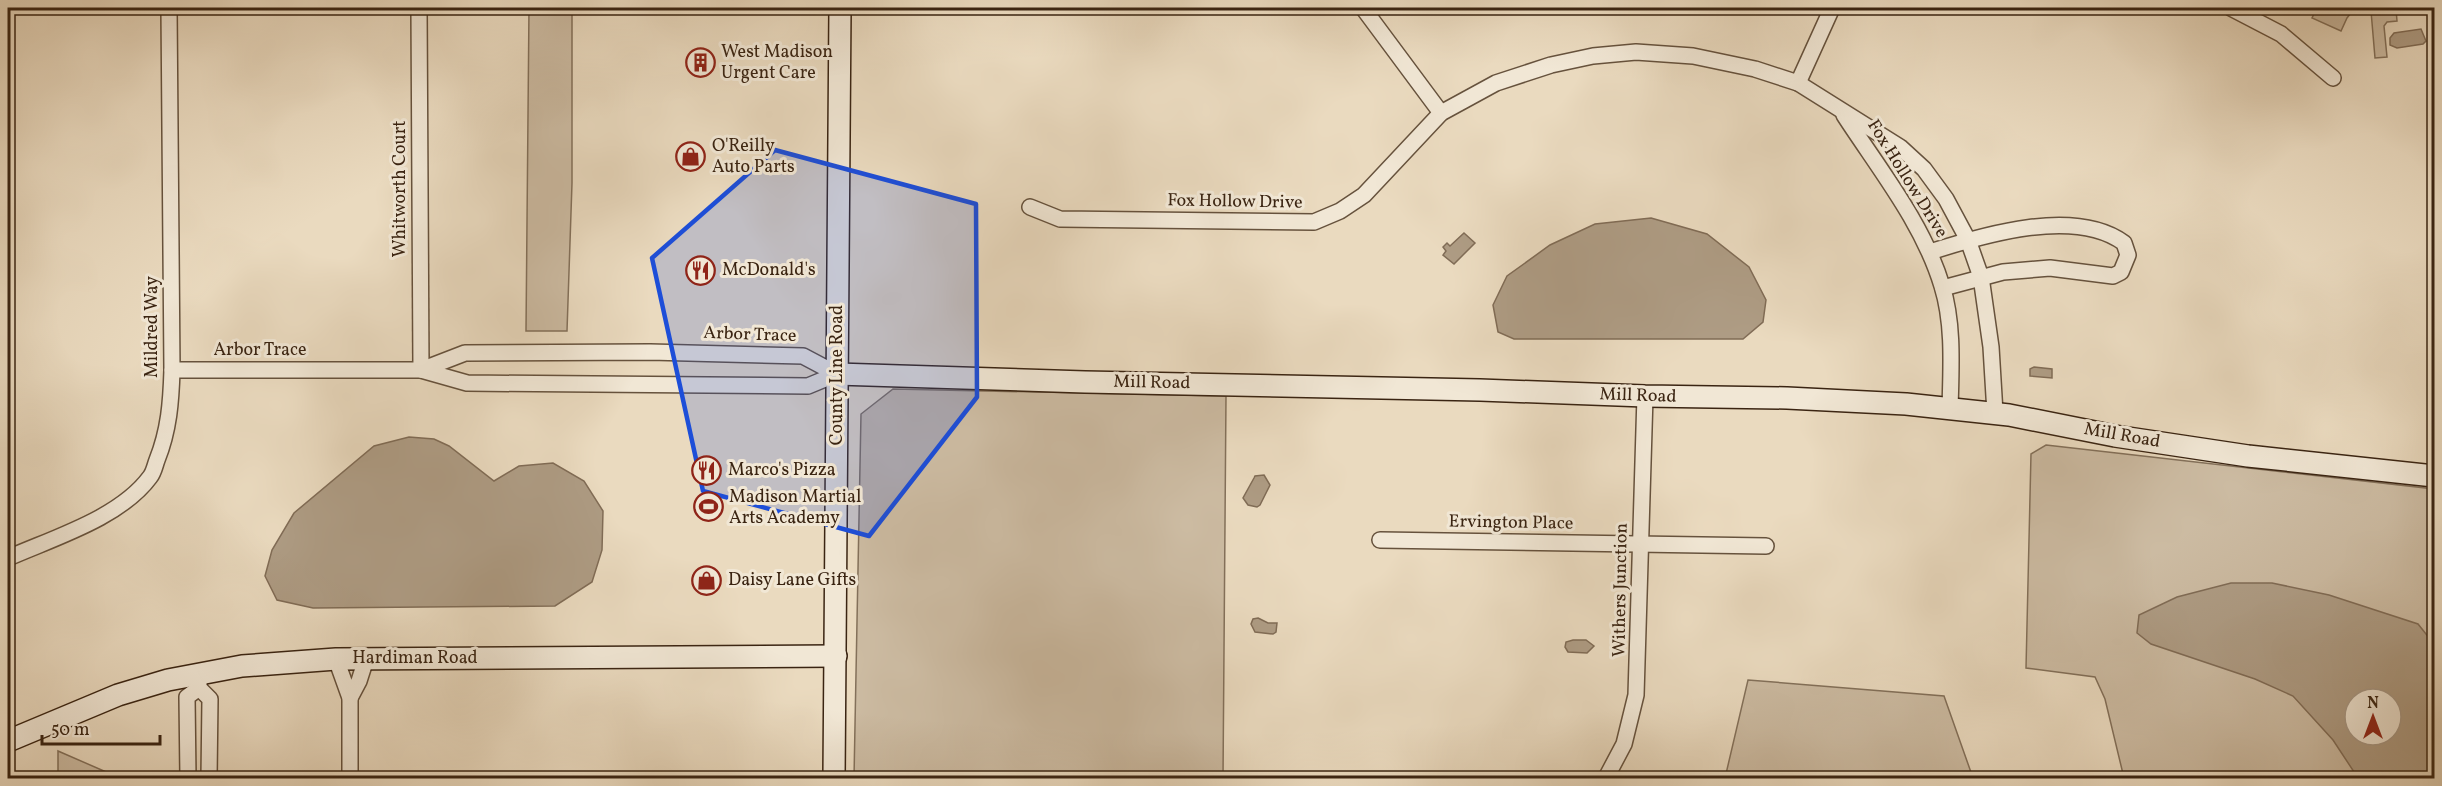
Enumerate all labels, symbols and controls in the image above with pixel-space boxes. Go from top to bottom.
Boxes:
place label: West Madison Urgent Care [721,40,833,86]
building icon: West Madison Urgent Care [684,46,716,78]
street label: Fox Hollow Drive [1861,115,1953,243]
street label: Whitworth Court [388,120,413,258]
place label: O'Reilly Auto Parts [712,134,795,180]
shop icon: O'Reilly Auto Parts [675,140,707,172]
street label: Fox Hollow Drive [1167,188,1303,216]
restaurant icon: McDonald's [685,254,717,286]
place label: McDonald's [722,258,816,283]
street label: Mildred Way [140,276,165,378]
street label: County Line Road [825,305,850,445]
street label: Arbor Trace [703,321,797,349]
street label: Arbor Trace [213,338,307,363]
street label: Mill Road [1113,370,1191,396]
street label: Mill Road [1599,382,1677,410]
street label: Mill Road [2082,417,2162,455]
restaurant icon: Marco's Pizza [691,454,723,486]
place label: Marco's Pizza [728,458,836,483]
place label: Madison Martial Arts Academy [729,485,861,531]
sports icon: Madison Martial Arts Academy [692,491,724,523]
street label: Ervington Place [1448,509,1574,537]
street label: Withers Junction [1607,522,1635,657]
shop icon: Daisy Lane Gifts [691,564,723,596]
place label: Daisy Lane Gifts [728,568,856,593]
street label: Hardiman Road [352,646,478,671]
north arrow [2343,687,2403,747]
text: N [2367,693,2379,715]
scale bar [42,708,160,746]
text: 50 m [51,718,90,743]

